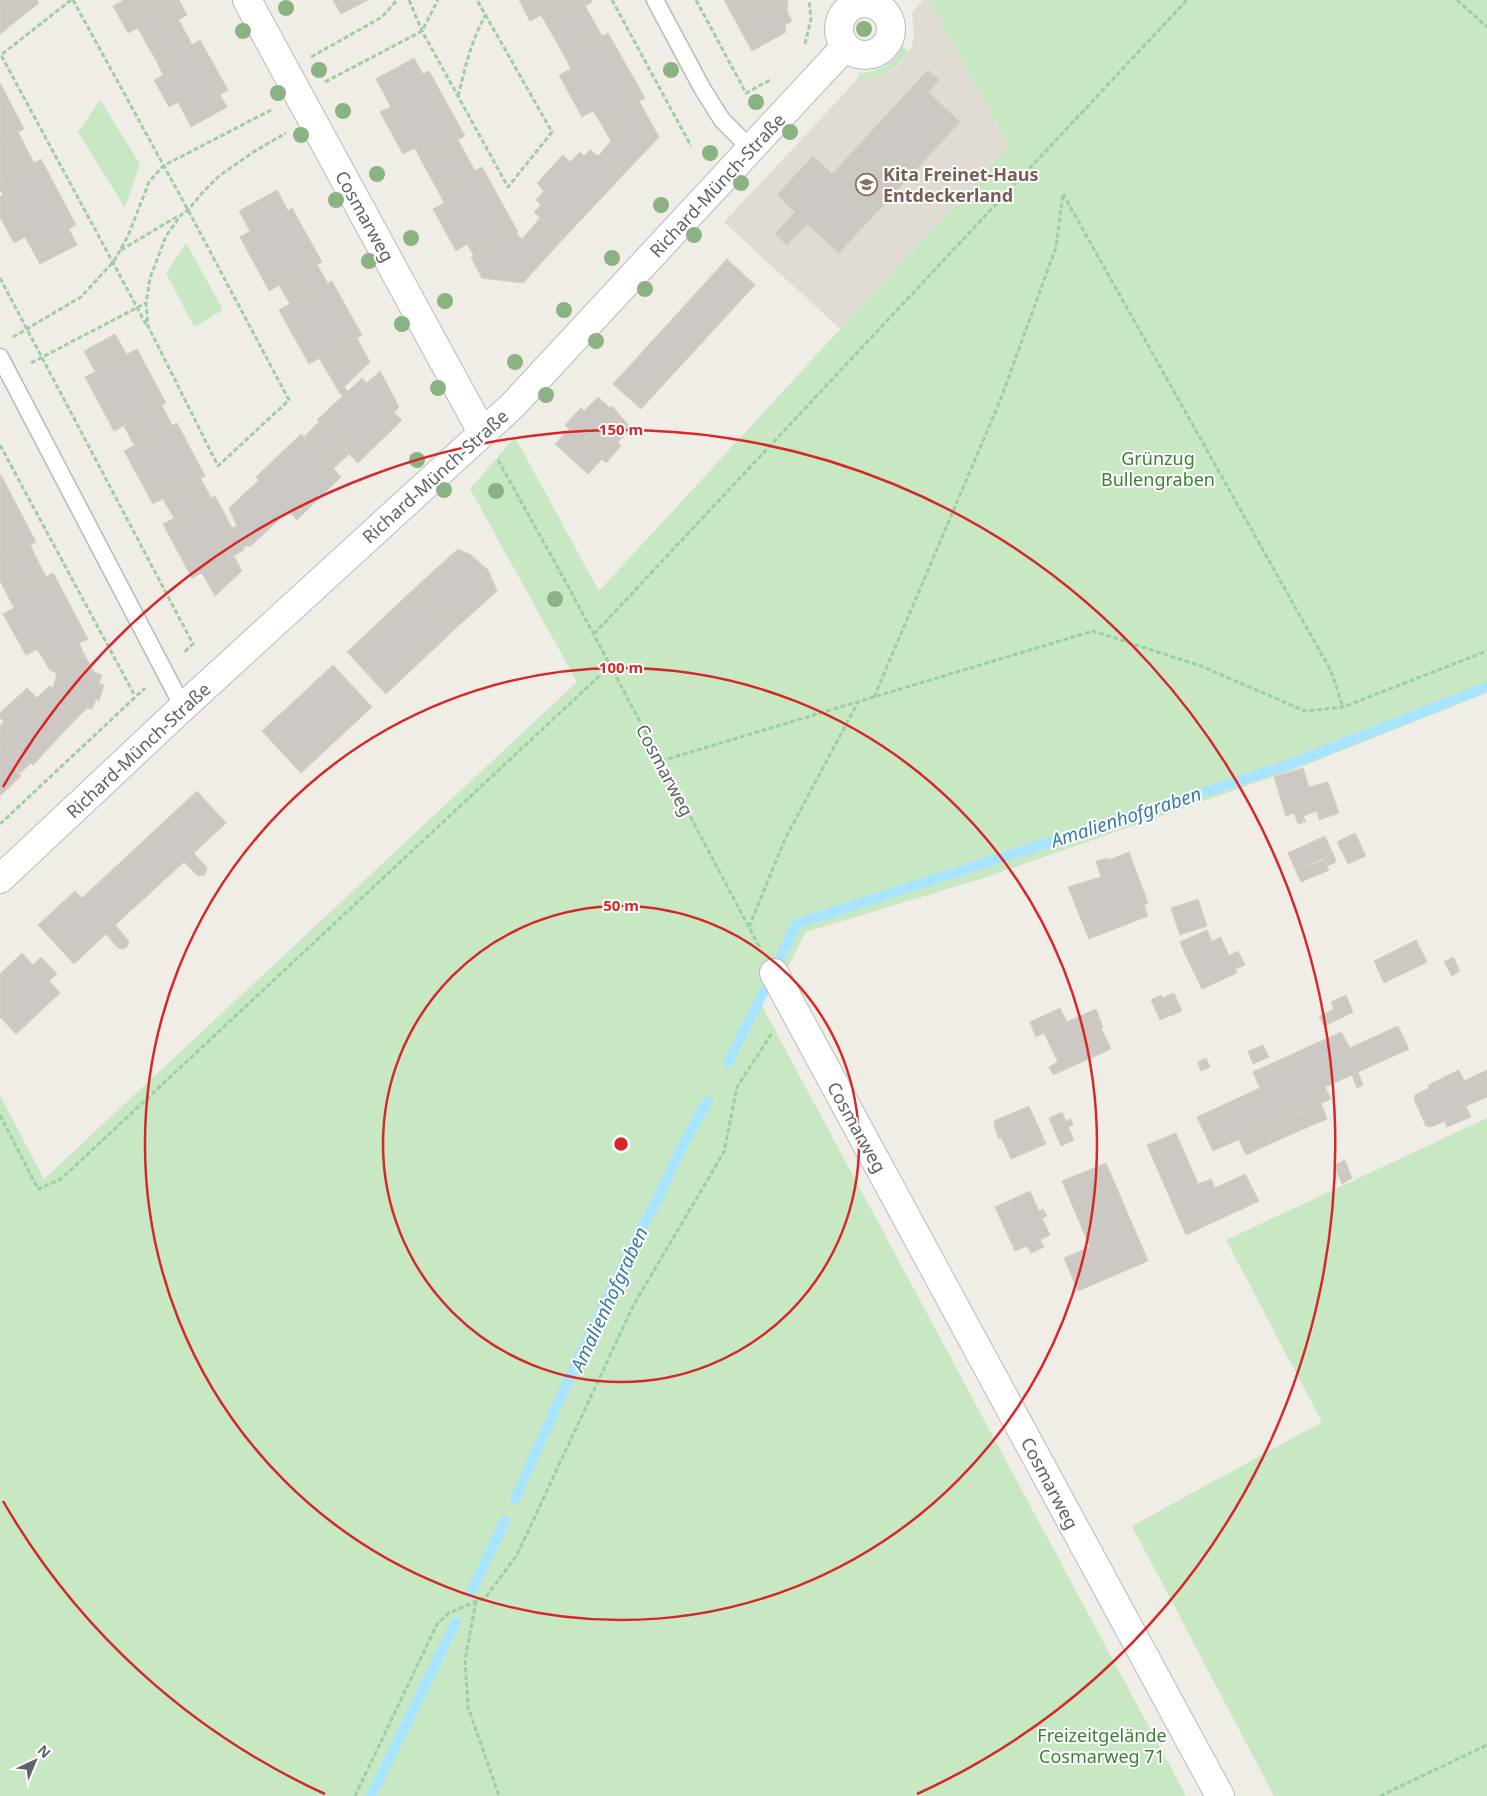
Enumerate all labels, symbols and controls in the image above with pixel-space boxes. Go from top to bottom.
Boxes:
street label: Richard-Münch-Straße [644,108,790,262]
place label: Kita Freinet-Haus Entdeckerland [883,162,1039,207]
street label: Cosmarweg [330,166,400,266]
school or university icon: Kita Freinet-Haus Entdeckerland [855,172,879,196]
street label: Richard-Münch-Straße [357,404,513,548]
text: 150 m [599,419,643,439]
park label: Grünzug Bullengraben [1101,446,1215,491]
text: 100 m [599,657,643,677]
street label: Richard-Münch-Straße [61,677,215,823]
street label: Cosmarweg [631,720,699,820]
water label: Amalienhofgraben [1046,780,1204,854]
text: 50 m [603,895,639,915]
street label: Cosmarweg [822,1077,892,1177]
centre of rings [612,1135,630,1153]
water label: Amalienhofgraben [563,1223,654,1377]
street label: Cosmarweg [1016,1433,1084,1533]
park label: Freizeitgelände Cosmarweg 71 [1037,1723,1167,1768]
north arrow [10,1736,60,1786]
text: N [34,1740,55,1762]

